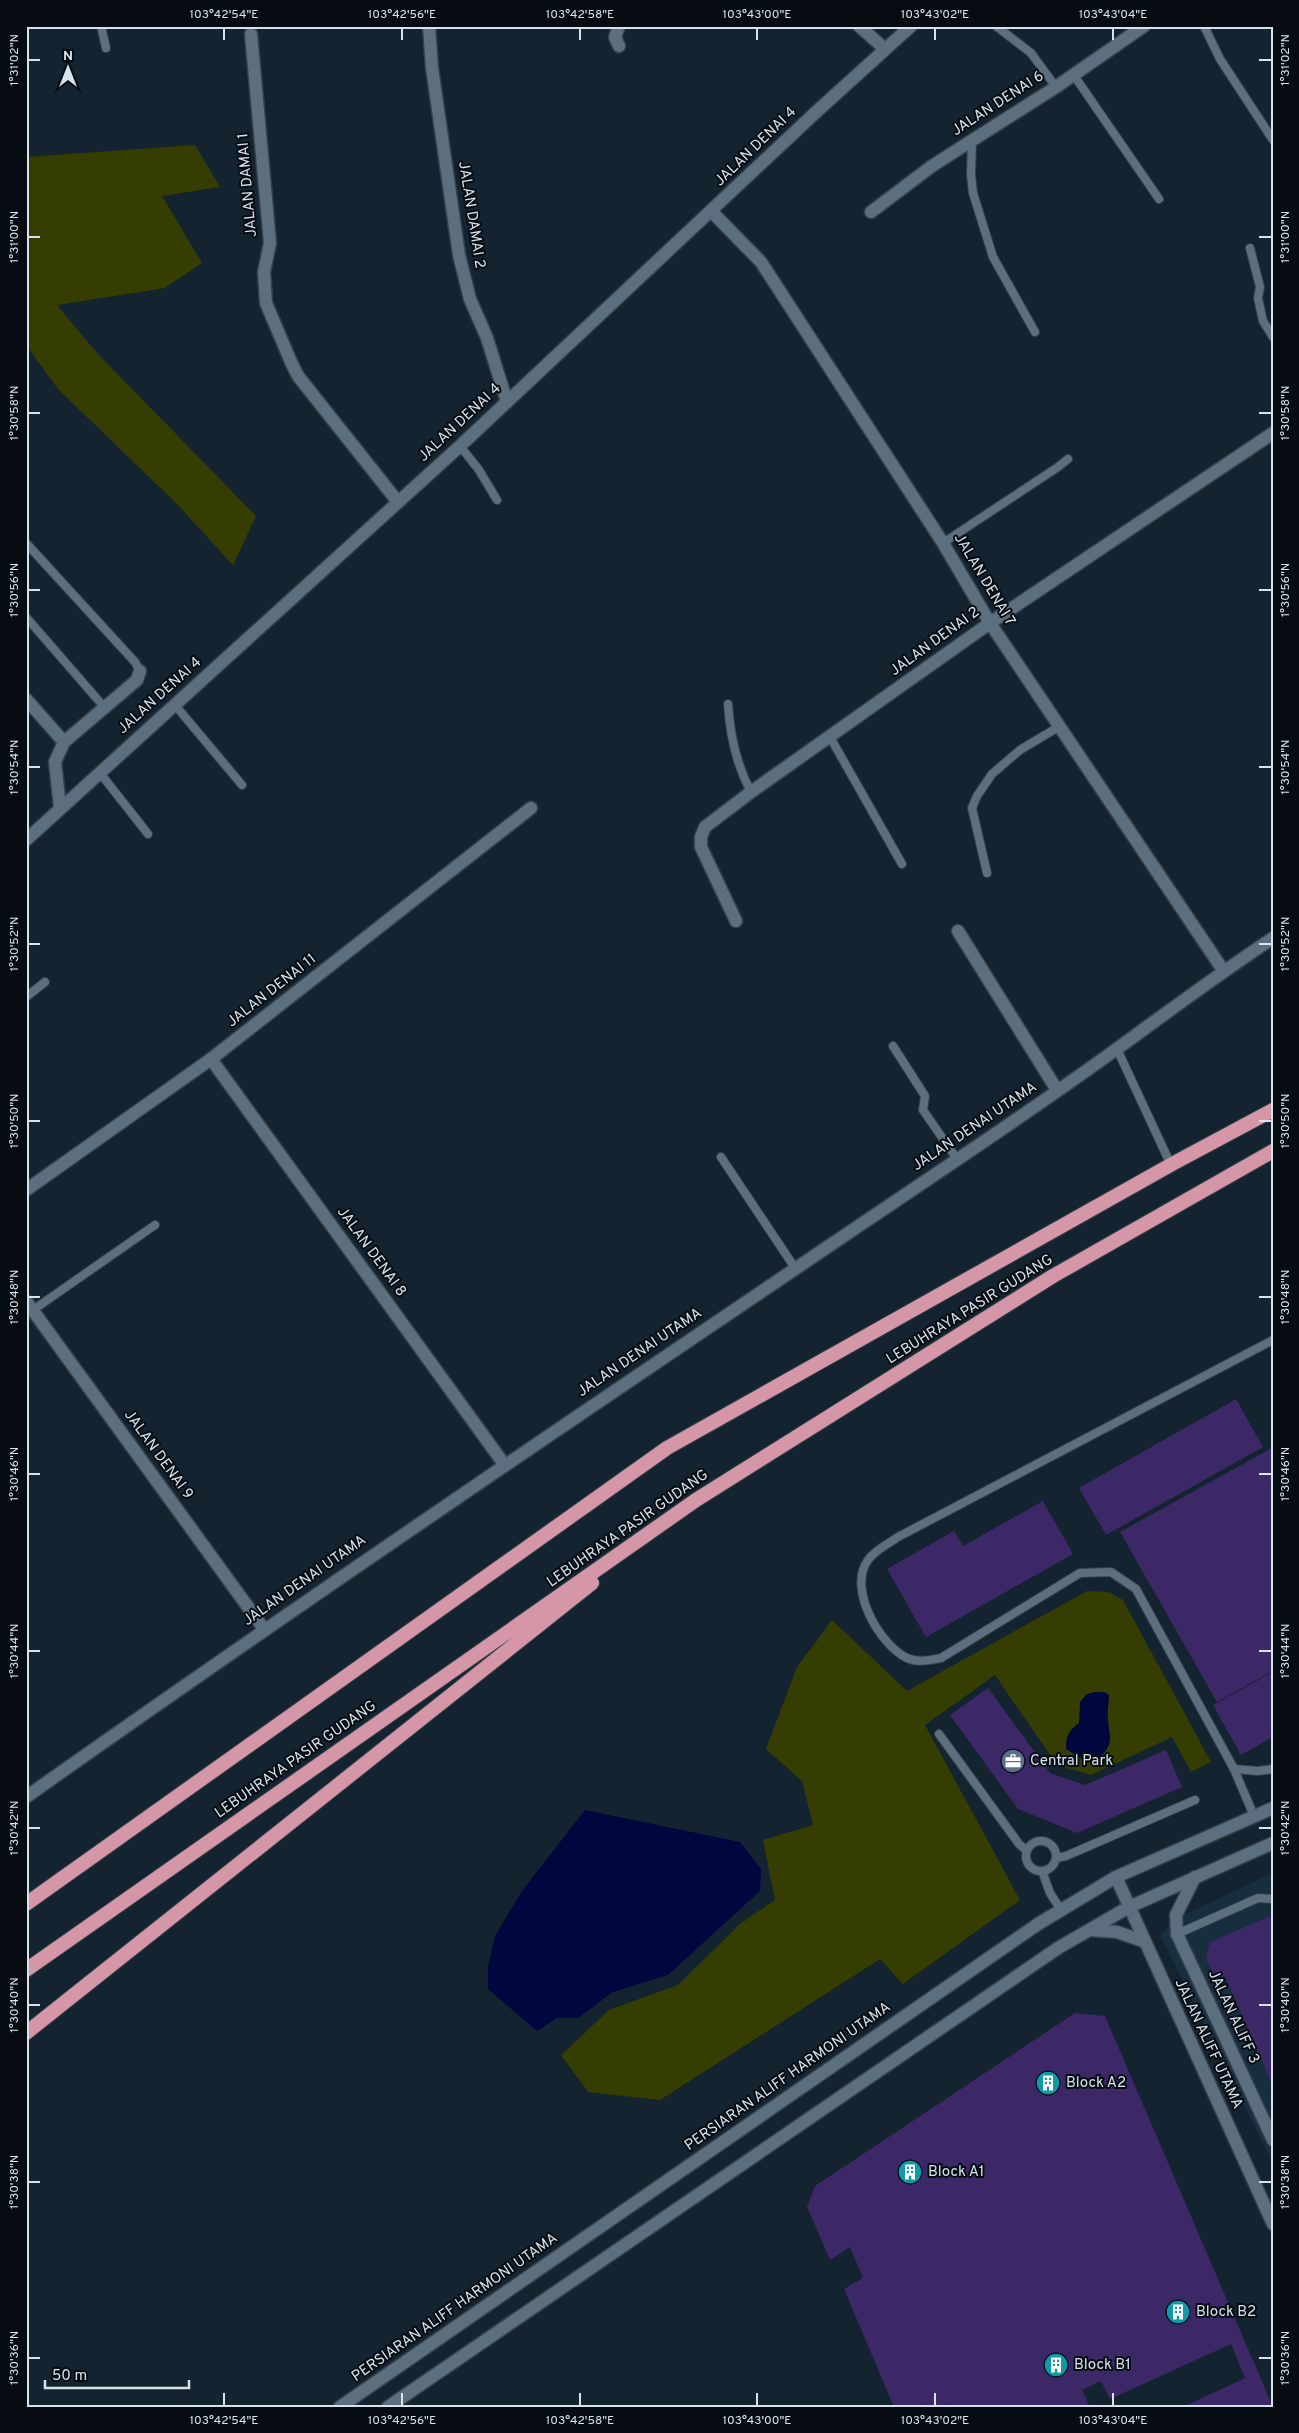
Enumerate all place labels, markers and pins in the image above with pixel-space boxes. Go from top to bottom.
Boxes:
office icon: Central Park [1000,1748,1026,1774]
place label: Central Park [1030,1752,1113,1771]
building icon: Block A2 [1035,2070,1061,2096]
place label: Block A2 [1066,2074,1126,2093]
building icon: Block A1 [897,2159,923,2185]
place label: Block A1 [928,2163,984,2182]
building icon: Block B2 [1165,2299,1191,2325]
place label: Block B2 [1196,2303,1256,2322]
building icon: Block B1 [1043,2352,1069,2378]
place label: Block B1 [1074,2356,1131,2375]

